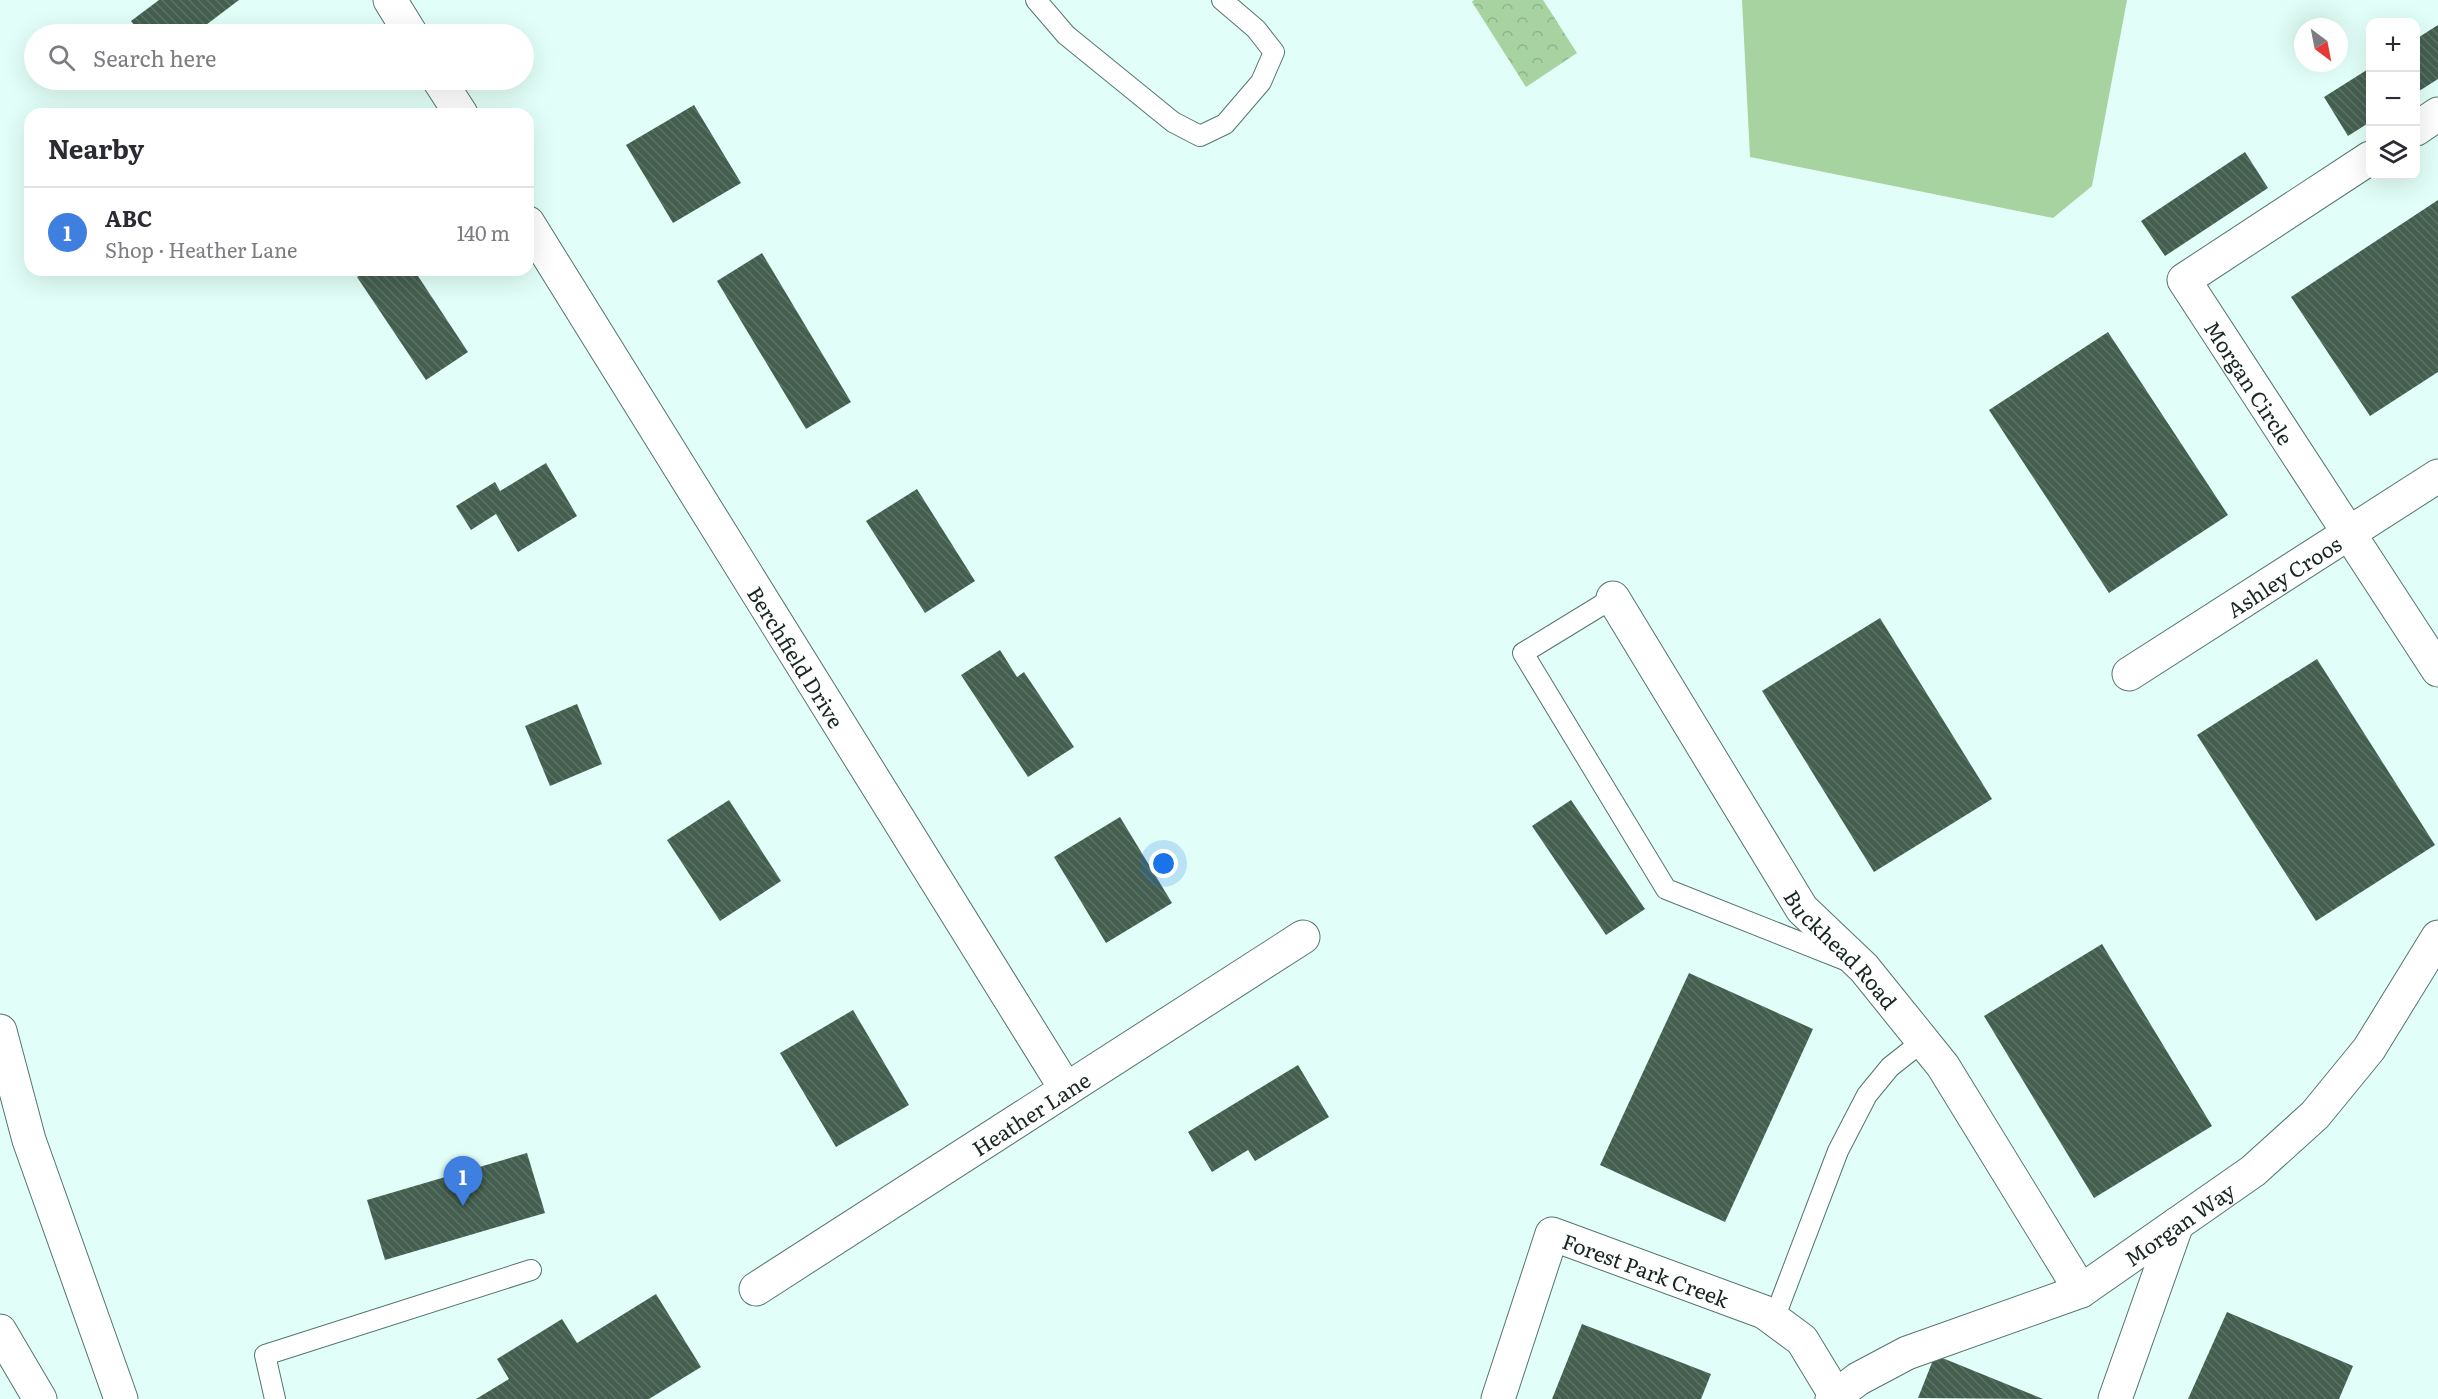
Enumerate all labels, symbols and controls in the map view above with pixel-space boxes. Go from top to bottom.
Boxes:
north arrow [2294,18,2348,72]
map controls [2366,18,2420,180]
button: + [2366,18,2420,72]
search box [24,24,534,90]
icon: search [45,41,78,74]
text: Search here [93,41,216,74]
button: − [2366,72,2420,126]
button: layers [2366,126,2420,180]
text: Nearby [48,128,144,167]
text: ABC [105,201,152,234]
text: 1 [63,217,72,247]
text: 140 m [457,217,510,247]
text: Shop · Heather Lane [105,234,297,264]
street label: Morgan Circle [2198,314,2302,450]
street label: Ashley Croos [2220,527,2347,624]
street label: Berchfield Drive [741,579,853,733]
your location [1149,849,1178,878]
street label: Buckhead Road [1778,883,1906,1015]
street label: Heather Lane [965,1063,1096,1162]
pin: 1 [444,1156,482,1206]
street label: Morgan Way [2117,1173,2241,1272]
street label: Forest Park Creek [1559,1224,1734,1314]

